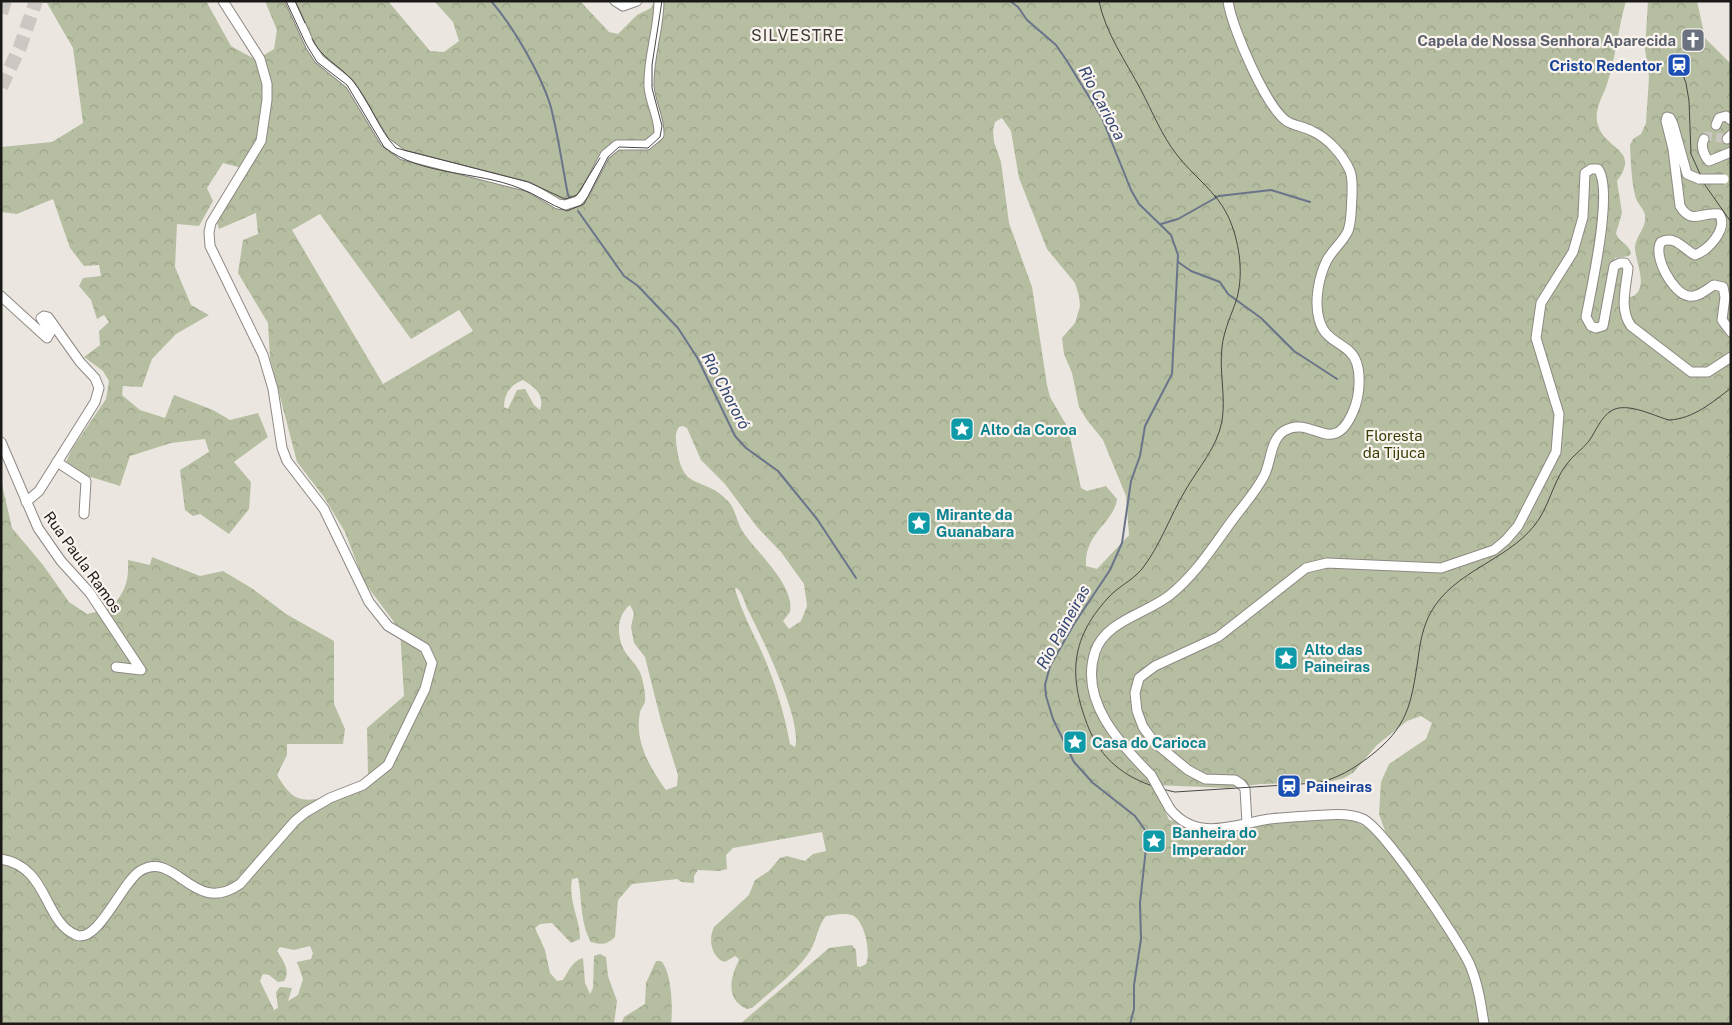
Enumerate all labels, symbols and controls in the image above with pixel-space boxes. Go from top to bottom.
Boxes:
district label: SILVESTRE [751,26,845,45]
church icon: Capela de Nossa Senhora Aparecida [1680,27,1706,53]
place label: Capela de Nossa Senhora Aparecida [1417,32,1676,49]
station icon: Cristo Redentor [1666,52,1692,78]
place label: Cristo Redentor [1549,57,1662,74]
water label: Rio Carioca [1075,63,1129,143]
water label: Rio Chororó [698,349,754,433]
place icon: Alto da Coroa [949,416,975,442]
place label: Alto da Coroa [980,421,1077,438]
park label: Floresta da Tijuca [1363,427,1425,461]
place label: Mirante da Guanabara [936,506,1014,540]
street label: Rua Paula Ramos [41,508,125,616]
place icon: Mirante da Guanabara [906,510,932,536]
water label: Rio Paineiras [1032,582,1094,672]
place label: Alto das Paineiras [1304,641,1370,675]
place icon: Alto das Paineiras [1273,645,1299,671]
place icon: Casa do Carioca [1062,729,1088,755]
place label: Casa do Carioca [1092,734,1206,751]
station icon: Paineiras [1276,773,1302,799]
place label: Paineiras [1306,778,1372,795]
place label: Banheira do Imperador [1172,824,1257,858]
place icon: Banheira do Imperador [1141,828,1167,854]

